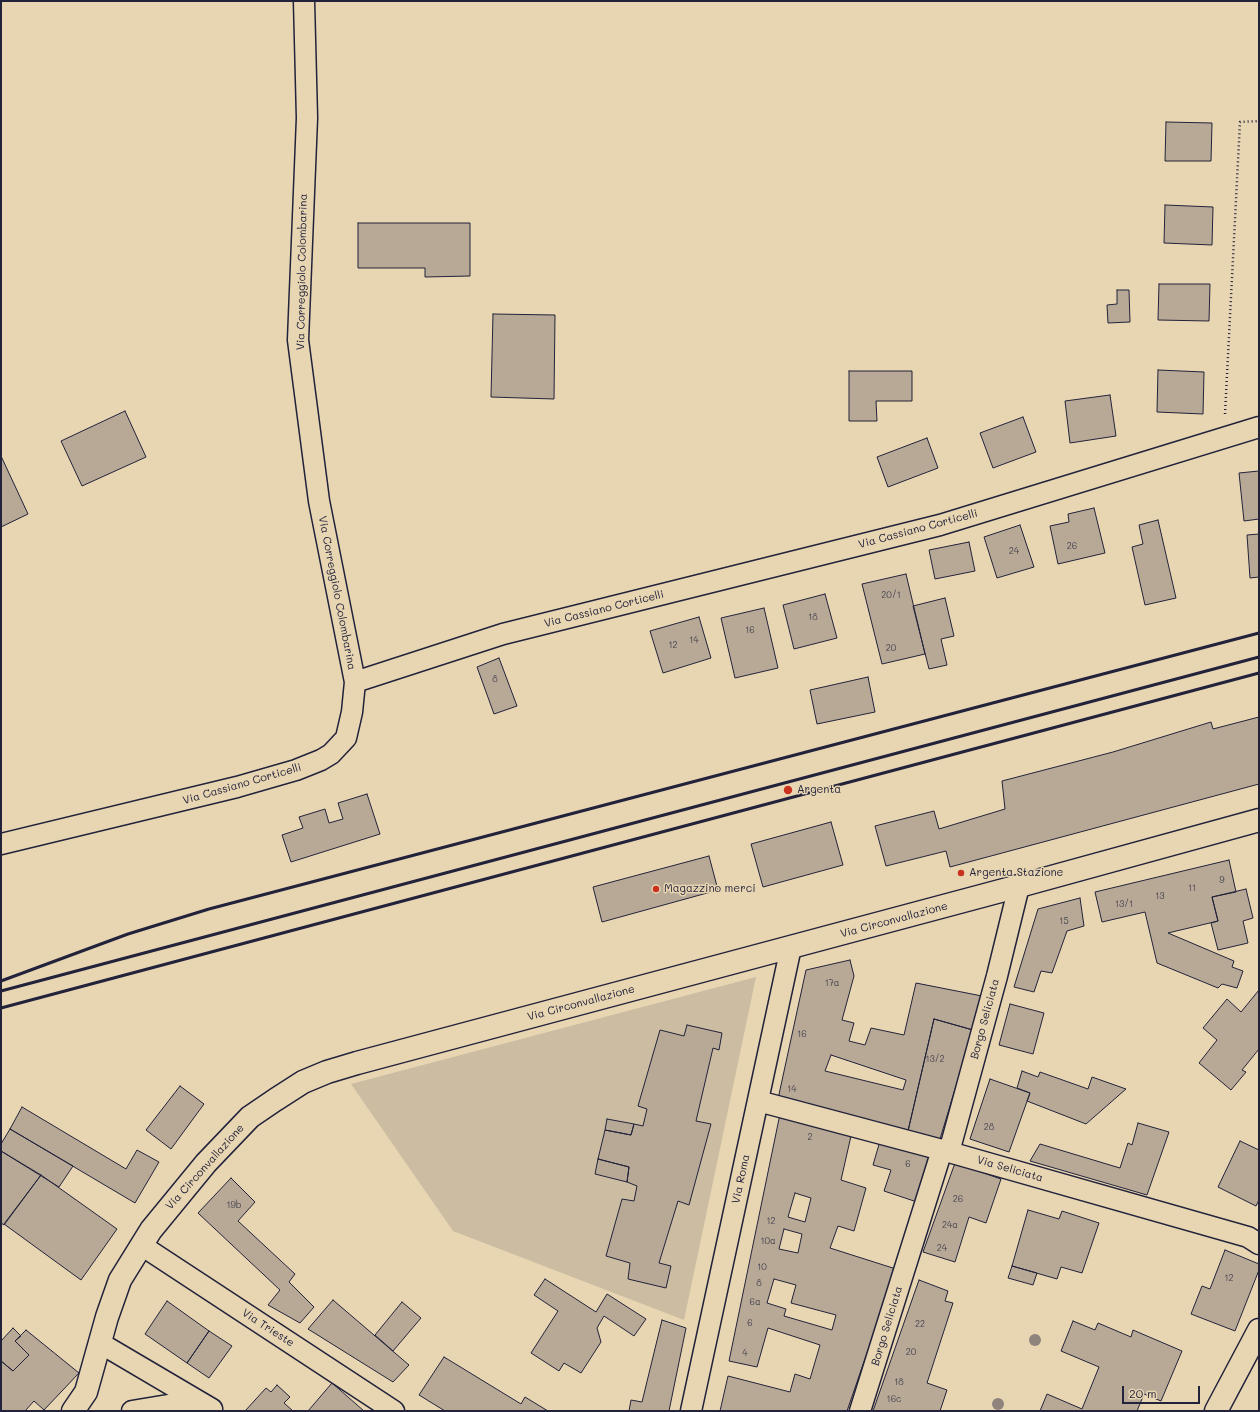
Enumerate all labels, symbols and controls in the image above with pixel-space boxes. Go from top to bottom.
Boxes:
street label: Via Correggiolo Colombarina [294,194,310,350]
street label: Via Cassiano Corticelli [857,507,979,551]
street label: Via Correggiolo Colombarina [316,515,358,671]
house number: 26 [1067,541,1077,551]
house number: 24 [1009,546,1019,556]
street label: Via Cassiano Corticelli [543,588,665,630]
house number: 20/1 [881,590,901,600]
house number: 18 [808,612,818,622]
house number: 16 [745,625,755,635]
house number: 14 [689,635,699,645]
house number: 12 [668,640,678,650]
house number: 20 [886,643,896,653]
house number: 8 [492,674,498,684]
street label: Via Cassiano Corticelli [181,761,303,807]
place label: Argenta [797,783,841,797]
marker: Argenta [782,784,794,796]
place label: Argenta Stazione [969,866,1063,880]
marker: Argenta Stazione [956,868,966,878]
house number: 9 [1219,875,1225,885]
place label: Magazzino merci [664,882,756,896]
house number: 11 [1188,883,1196,893]
marker: Magazzino merci [651,884,661,894]
house number: 13 [1155,891,1165,901]
street label: Via Circonvallazione [839,899,949,941]
house number: 13/1 [1115,899,1133,909]
house number: 15 [1059,916,1069,926]
street label: Borgo Seliciata [968,977,1002,1061]
house number: 17a [825,978,839,988]
street label: Via Circonvallazione [526,982,636,1024]
house number: 16 [797,1029,807,1039]
house number: 13/2 [925,1054,945,1064]
house number: 14 [787,1084,797,1094]
street label: Via Circonvallazione [163,1121,247,1213]
house number: 28 [984,1122,994,1132]
house number: 2 [807,1132,813,1142]
street label: Via Roma [729,1153,753,1205]
street label: Via Seliciata [975,1153,1045,1185]
house number: 6 [905,1159,911,1169]
house number: 26 [953,1194,963,1204]
house number: 19b [226,1200,242,1210]
house number: 12 [766,1216,776,1226]
house number: 24a [942,1220,958,1230]
house number: 10a [760,1236,776,1246]
house number: 24 [937,1243,947,1253]
house number: 10 [757,1262,767,1272]
house number: 12 [1224,1273,1234,1283]
house number: 8 [756,1278,762,1288]
street label: Borgo Seliciata [869,1284,905,1368]
house number: 6a [749,1297,761,1307]
street label: Via Trieste [239,1306,297,1350]
house number: 6 [747,1318,753,1328]
house number: 22 [915,1319,925,1329]
house number: 20 [906,1347,916,1357]
house number: 4 [742,1348,748,1358]
house number: 18 [894,1377,904,1387]
scale bar [1124,1378,1202,1404]
text: 20 m [1129,1385,1157,1401]
house number: 16c [887,1394,901,1404]

